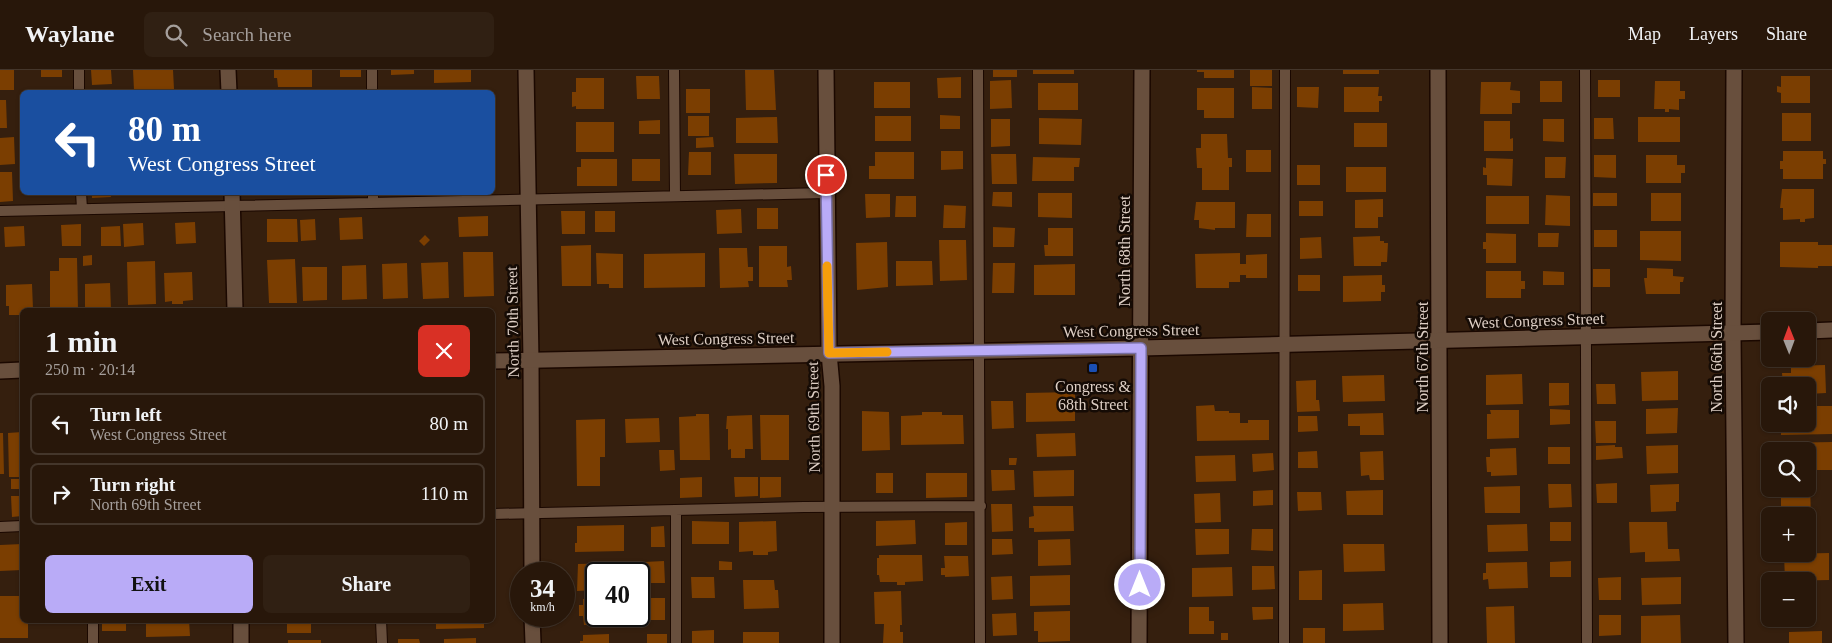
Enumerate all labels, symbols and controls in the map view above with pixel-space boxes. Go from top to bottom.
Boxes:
search box [144,12,494,57]
text: Waylane [25,21,114,47]
icon: search [162,21,190,49]
text: Search here [202,24,291,45]
text: Map [1628,24,1661,44]
text: Layers [1689,24,1738,44]
text: Share [1766,24,1807,44]
icon: left [45,110,110,175]
text: 80 m [128,110,201,149]
text: West Congress Street [128,151,316,176]
pin [805,154,847,196]
icon: arrive [812,161,840,189]
street label: North 68th Street [1116,195,1133,307]
street label: North 70th Street [503,266,522,378]
street label: North 67th Street [1414,301,1431,413]
street label: North 66th Street [1708,301,1725,413]
street label: West Congress Street [1468,310,1605,332]
north arrow [1761,312,1816,368]
map controls [1761,312,1816,627]
street label: West Congress Street [1063,321,1200,341]
text: 1 min [45,325,118,358]
button: close [418,325,470,377]
street label: West Congress Street [658,329,795,349]
text: 250 m · 20:14 [45,361,135,378]
street label: North 69th Street [804,361,823,473]
marker: Congress & 68th Street [1087,362,1099,374]
button: sound [1761,377,1816,432]
place label: Congress & 68th Street [1055,378,1132,413]
text: Turn left [90,404,162,425]
icon: left [47,410,75,438]
text: 80 m [429,413,468,434]
text: West Congress Street [90,426,226,443]
button: search [1761,442,1816,497]
text: Turn right [90,474,175,495]
icon: right [47,480,75,508]
text: 110 m [421,483,468,504]
text: North 69th Street [90,496,201,513]
button: + [1761,507,1816,562]
button: Exit [45,555,253,613]
button: Share [263,555,470,613]
position arrow [1113,558,1165,610]
speed limit sign: 40 [585,562,650,627]
button: − [1761,572,1816,627]
text: 34 [530,575,555,602]
text: km/h [530,600,555,614]

